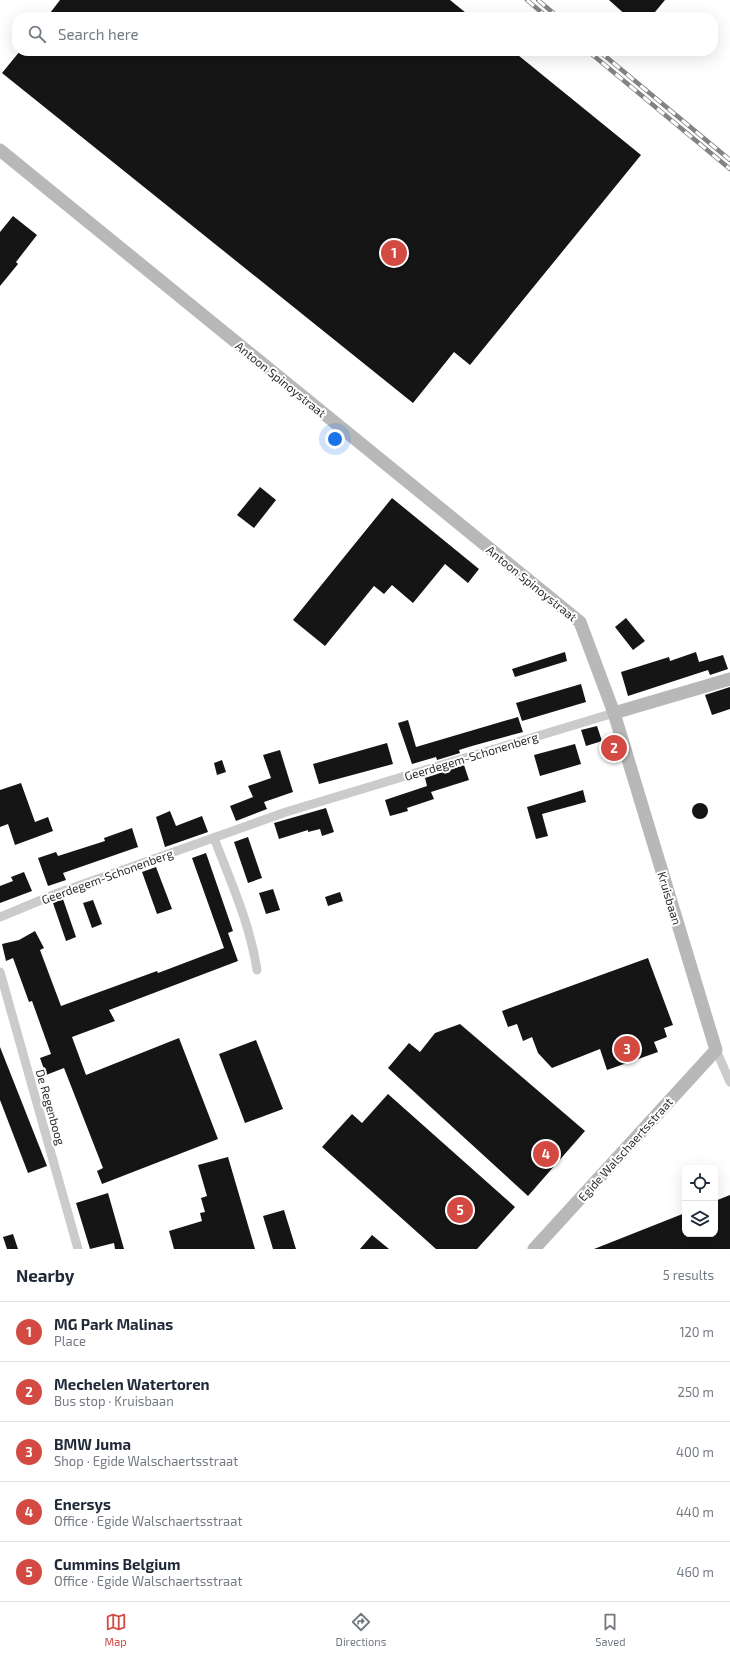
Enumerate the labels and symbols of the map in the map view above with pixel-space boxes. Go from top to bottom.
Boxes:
pin: 1 [381,238,407,268]
street label: Antoon Spinoystraat [233,338,329,420]
your location [325,429,345,449]
street label: Antoon Spinoystraat [484,542,580,624]
street label: Geerdegem-Schonenberg [403,729,540,783]
pin: 2 [601,733,627,763]
street label: Geerdegem-Schonenberg [39,846,175,906]
street label: Kruisbaan [655,870,685,926]
pin: 3 [614,1034,640,1064]
street label: De Regenboog [34,1068,69,1147]
street label: Egide Walschaertsstraat [575,1094,675,1204]
pin: 4 [533,1139,559,1169]
pin: 5 [447,1195,473,1225]

